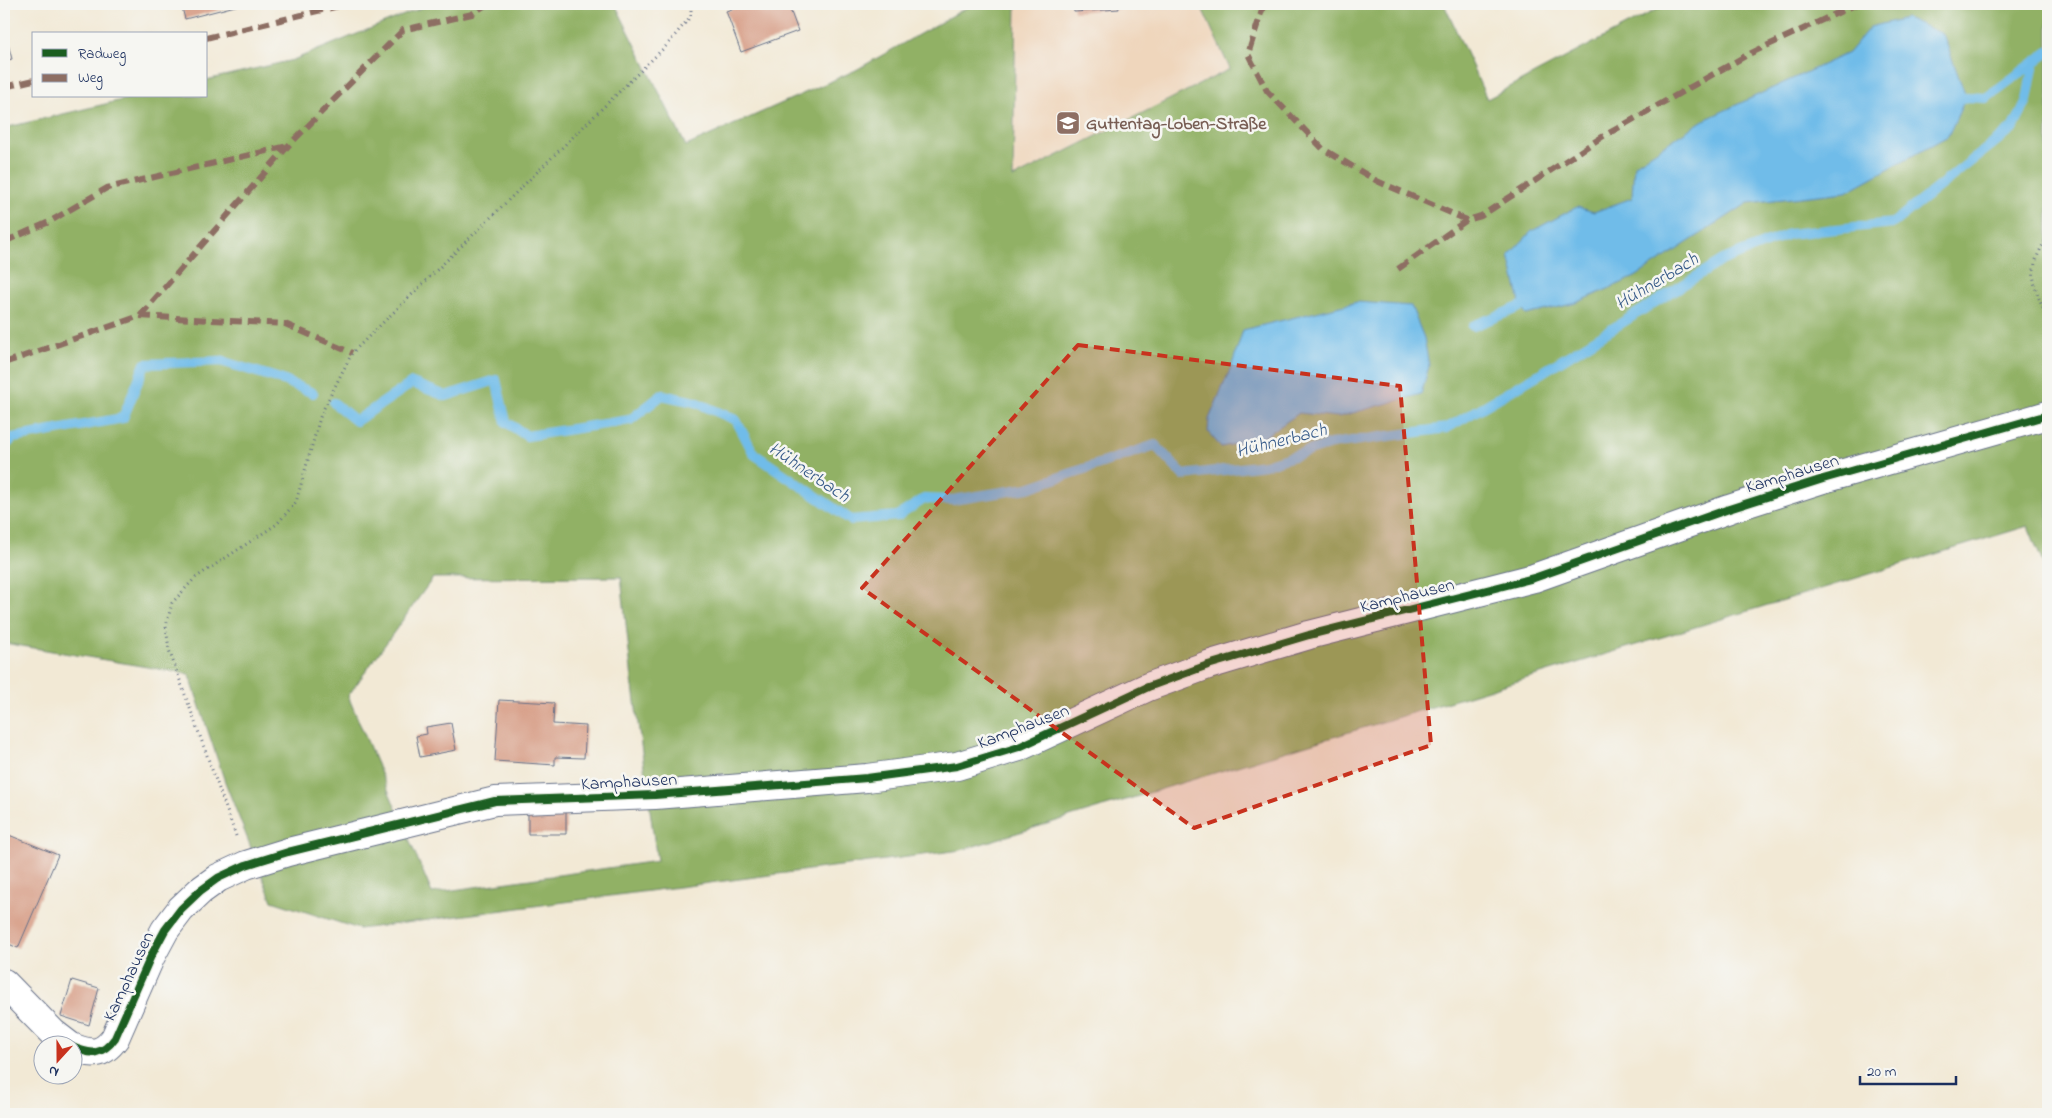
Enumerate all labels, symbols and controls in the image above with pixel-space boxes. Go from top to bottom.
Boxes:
legend [32,32,208,98]
text: Radweg [78,43,126,66]
text: Weg [78,67,103,90]
school or university icon: Guttentag-Loben-Straße [1055,110,1081,136]
place label: Guttentag-Loben-Straße [1086,112,1267,139]
water label: Hühnerbach [1611,246,1705,318]
water label: Hühnerbach [1234,417,1331,466]
water label: Hühnerbach [763,436,855,511]
street label: Kamphausen [1743,448,1843,501]
street label: Kamphausen [1358,573,1457,621]
street label: Kamphausen [974,698,1073,757]
street label: Kamphausen [580,767,678,798]
street label: Kamphausen [98,928,162,1026]
north arrow [32,1036,82,1086]
scale bar [1860,1053,1956,1085]
text: N [46,1059,62,1082]
text: 20 m [1867,1061,1897,1083]

